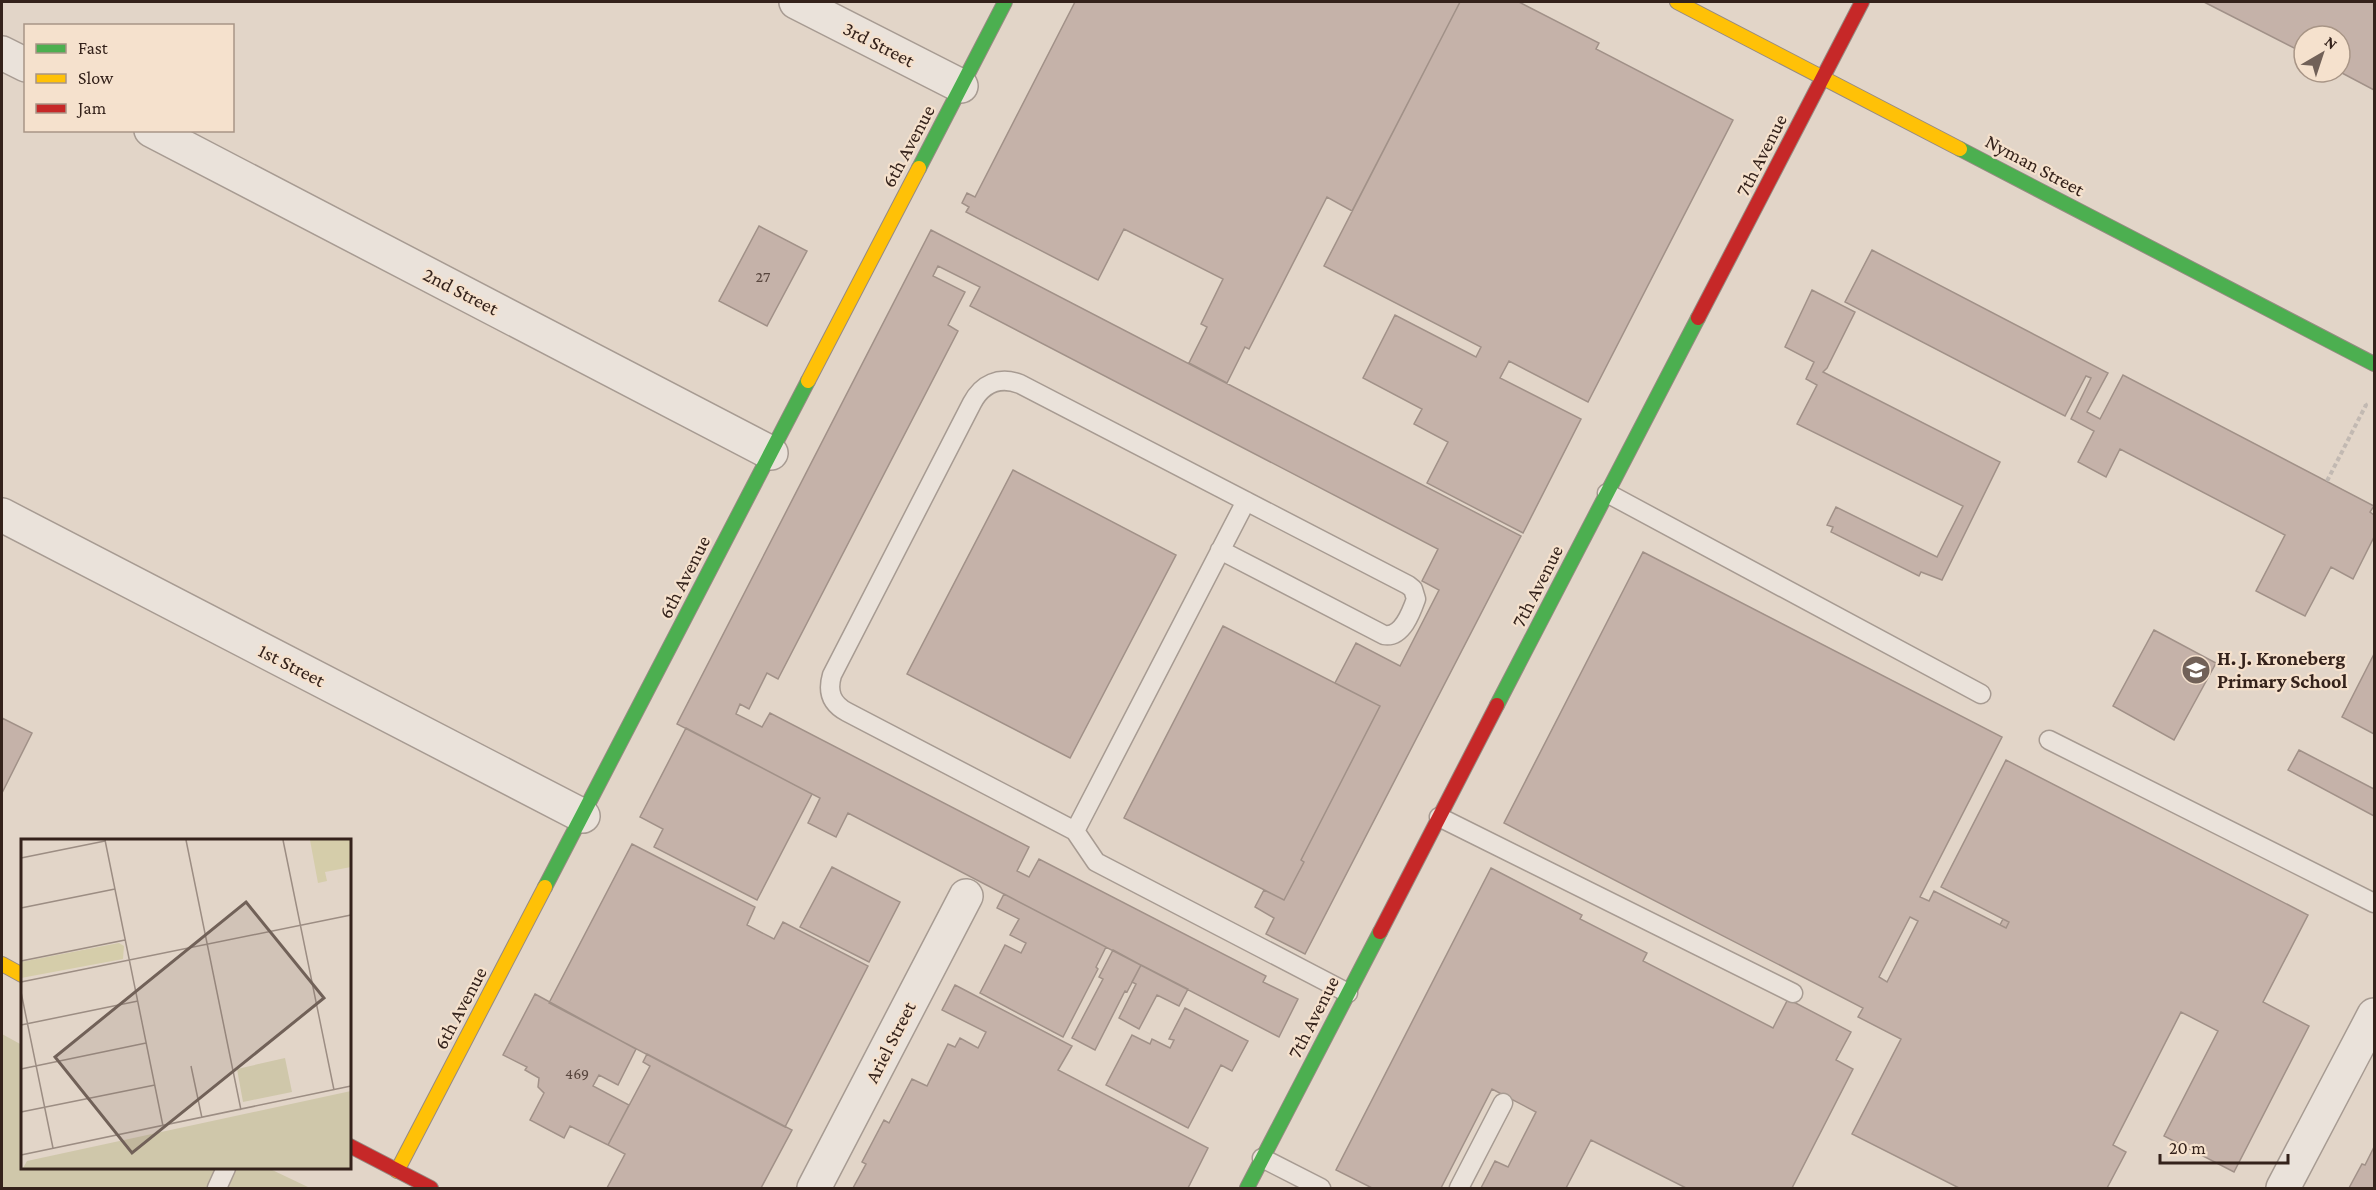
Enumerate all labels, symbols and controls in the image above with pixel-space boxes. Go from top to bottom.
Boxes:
street label: 3rd Street [840,17,919,72]
legend [24,24,234,132]
north arrow [2292,24,2352,84]
text: N [2322,33,2341,53]
text: Fast [78,38,109,58]
text: Slow [78,68,114,88]
text: Jam [76,98,107,118]
street label: 6th Avenue [877,101,939,191]
street label: 7th Avenue [1731,110,1791,200]
street label: Nyman Street [1981,130,2089,201]
street label: 2nd Street [420,263,503,319]
house number: 27 [756,268,771,285]
street label: 6th Avenue [654,532,714,622]
street label: 7th Avenue [1507,541,1567,631]
street label: 1st Street [255,639,329,691]
place label: H. J. Kroneberg Primary School [2217,647,2347,692]
school or university icon: H. J. Kroneberg Primary School [2180,654,2212,686]
inset map [21,839,351,1169]
street label: 6th Avenue [429,963,491,1053]
street label: 7th Avenue [1283,972,1343,1062]
street label: Ariel Street [860,997,920,1086]
house number: 469 [565,1065,589,1082]
scale bar [2160,1127,2288,1165]
text: 20 m [2169,1138,2206,1158]

